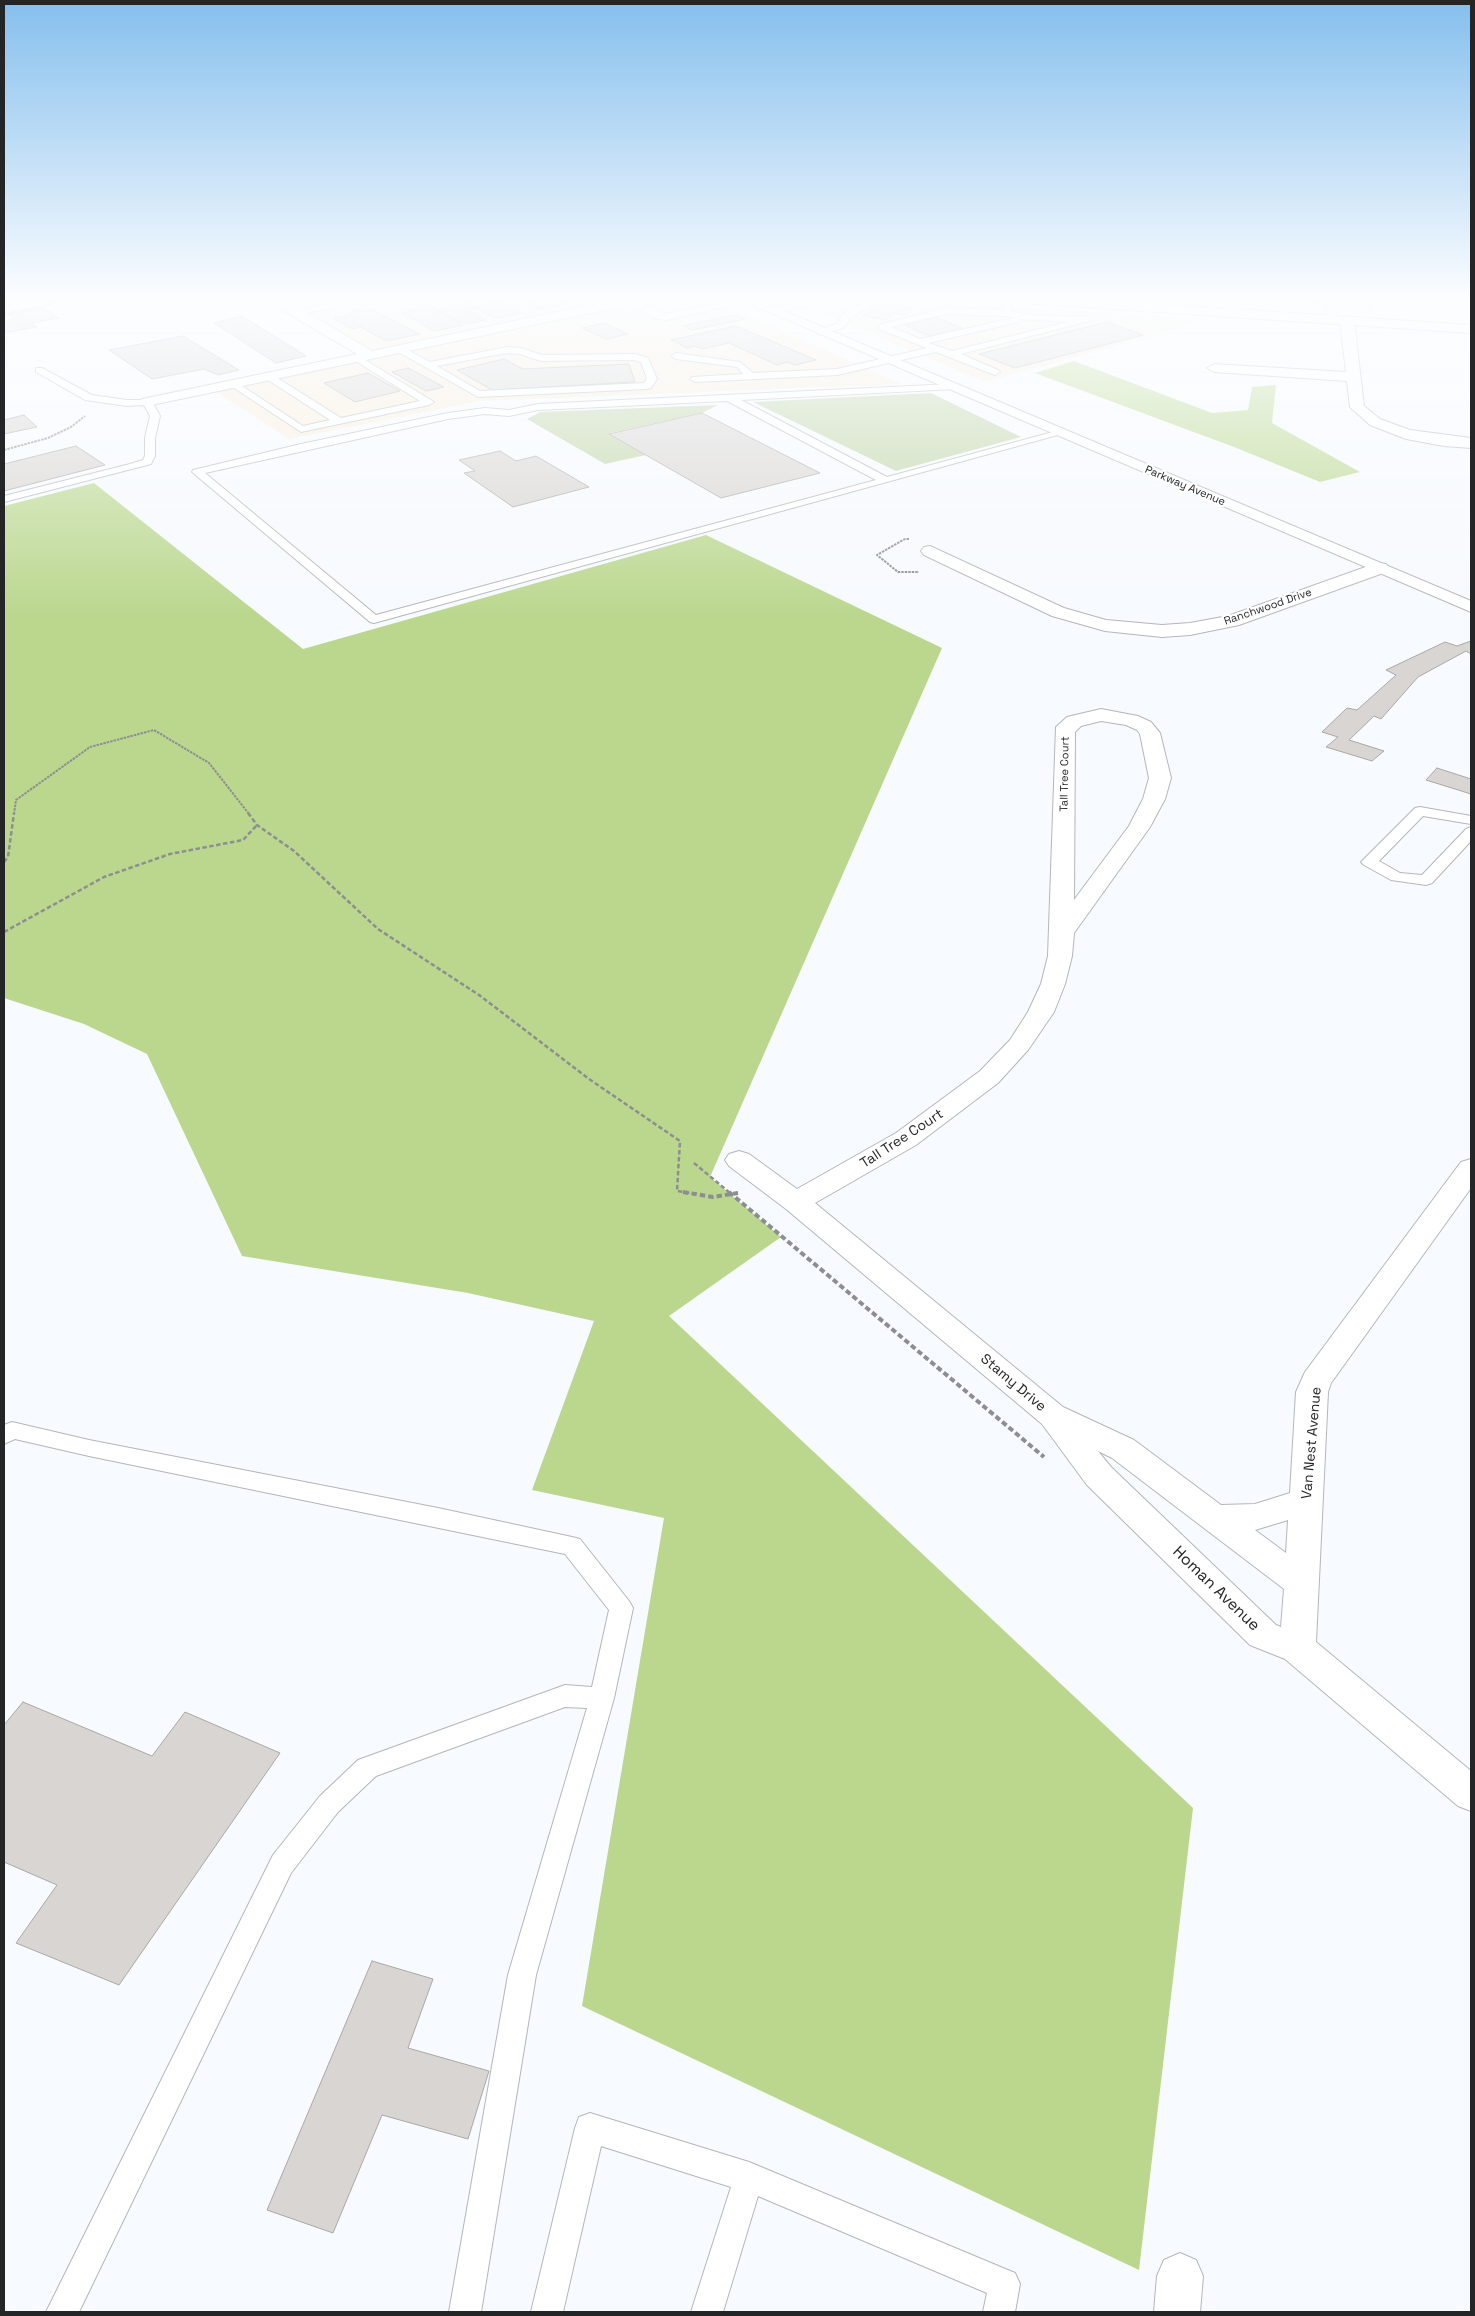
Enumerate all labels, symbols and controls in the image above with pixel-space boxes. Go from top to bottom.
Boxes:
street label: Parkway Avenue [1143,463,1227,509]
street label: Ranchwood Drive [1222,586,1314,628]
street label: Tall Tree Court [1058,736,1072,812]
street label: Tall Tree Court [857,1106,947,1172]
street label: Stamy Drive [977,1351,1049,1415]
street label: Van Nest Avenue [1299,1386,1325,1500]
street label: Homan Avenue [1168,1543,1264,1635]

